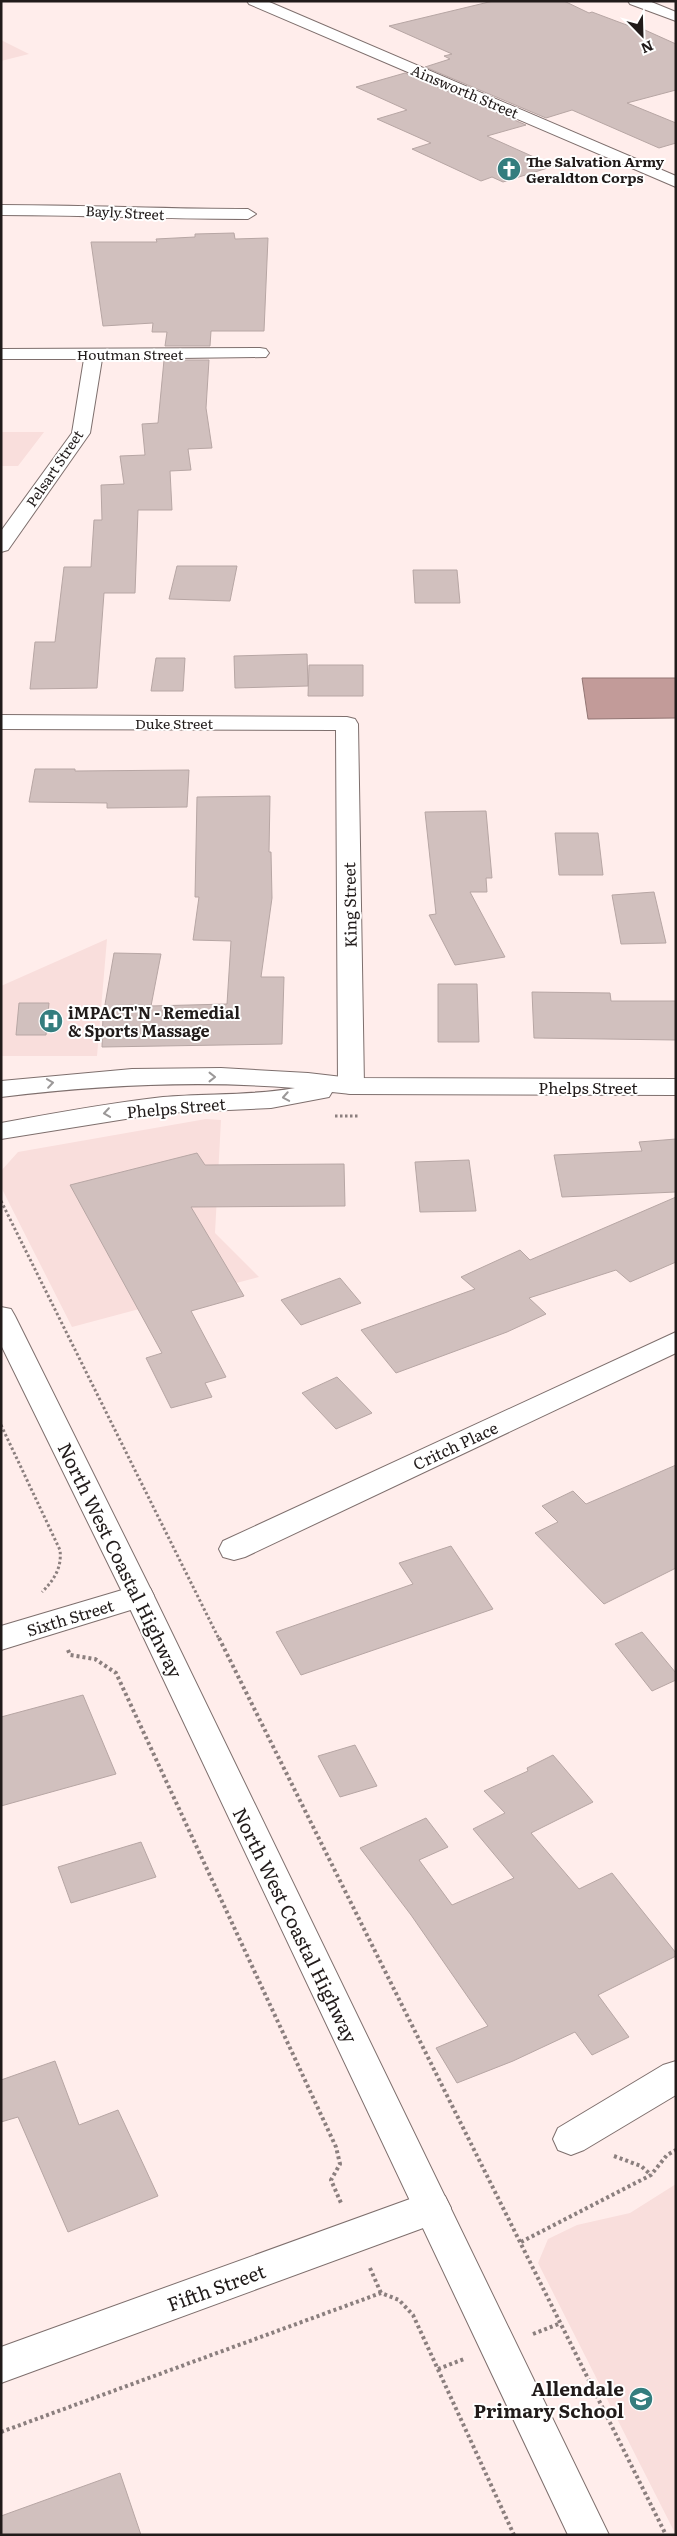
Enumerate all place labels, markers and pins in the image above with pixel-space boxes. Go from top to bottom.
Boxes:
place label: The Salvation Army Geraldton Corps [526,151,665,187]
church icon: The Salvation Army Geraldton Corps [496,156,522,182]
place label: iMPACT'N - Remedial & Sports Massage [68,1000,240,1042]
hospital icon: iMPACT'N - Remedial & Sports Massage [38,1008,64,1034]
place label: Allendale Primary School [474,2374,624,2424]
school or university icon: Allendale Primary School [628,2386,654,2412]

